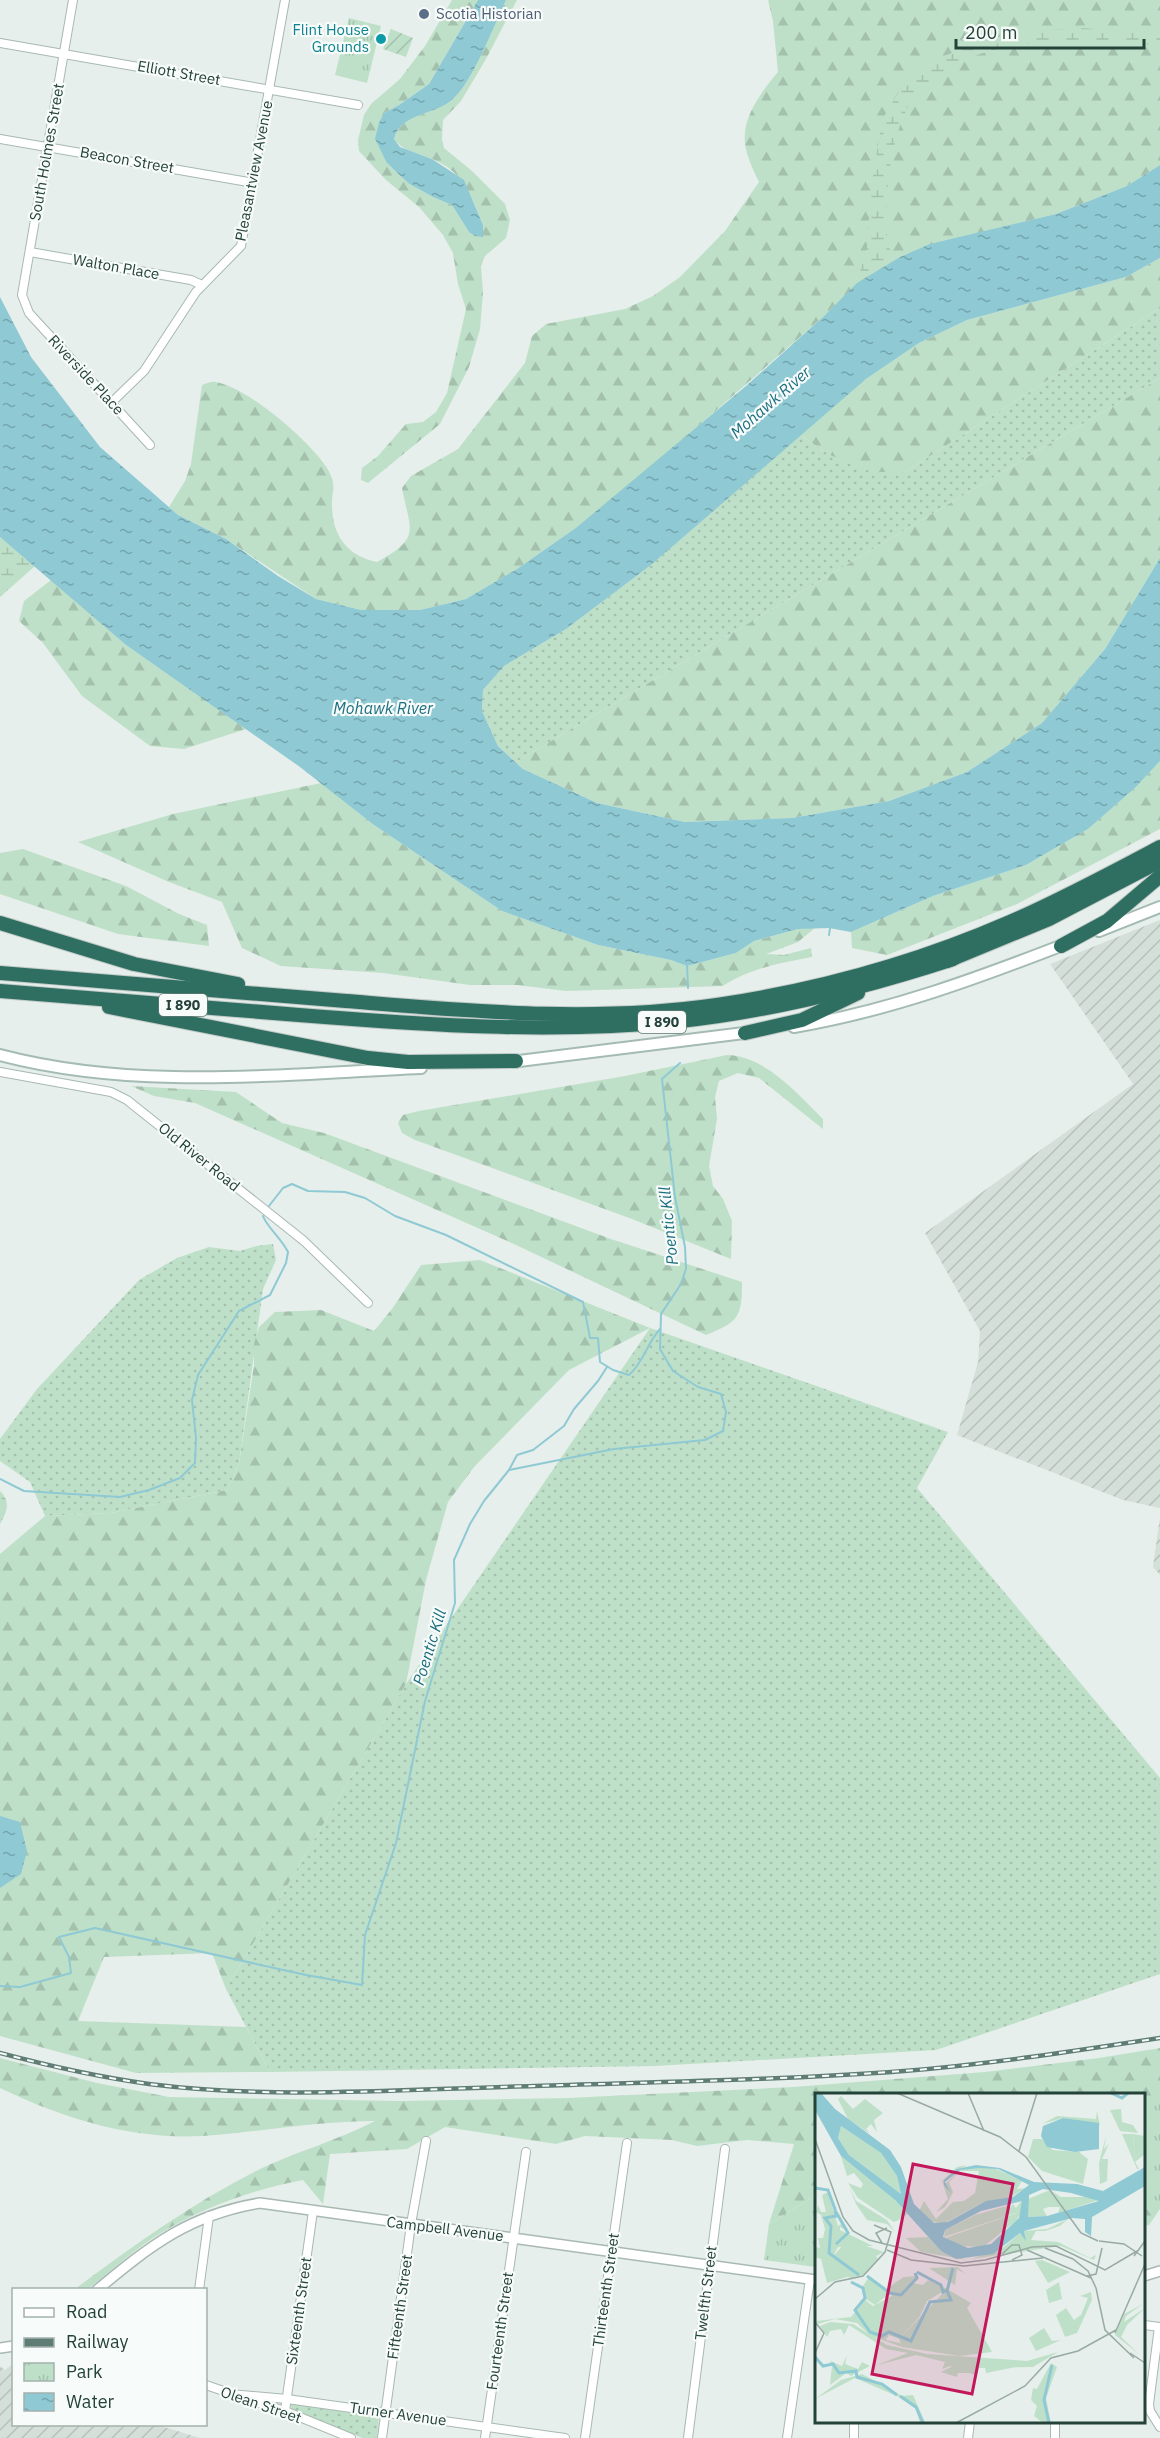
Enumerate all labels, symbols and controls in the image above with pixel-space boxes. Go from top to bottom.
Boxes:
place label: Scotia Historian [436,4,542,23]
marker: Scotia Historian [417,7,431,21]
scale bar [956,12,1144,50]
place label: Flint House Grounds [292,20,369,56]
text: 200 m [965,21,1017,44]
marker: Flint House Grounds [374,32,388,46]
street label: Elliott Street [136,56,222,89]
street label: South Holmes Street [25,82,68,222]
street label: Pleasantview Avenue [231,99,276,243]
street label: Beacon Street [79,142,176,177]
street label: Walton Place [71,250,161,283]
street label: Riverside Place [44,331,128,419]
water label: Mohawk River [726,361,815,442]
water label: Mohawk River [333,698,434,718]
road number: I 890 [159,994,207,1016]
road number: I 890 [638,1011,686,1033]
street label: Old River Road [155,1118,244,1195]
water label: Poentic Kill [654,1185,682,1266]
water label: Poentic Kill [408,1606,450,1687]
inset map [815,2093,1145,2423]
street label: Campbell Avenue [385,2212,505,2245]
street label: Thirteenth Street [588,2232,623,2348]
street label: Twelfth Street [690,2245,721,2341]
street label: Fifteenth Street [383,2253,416,2361]
street label: Sixteenth Street [282,2256,315,2366]
street label: Fourteenth Street [482,2271,517,2391]
legend [12,2288,207,2426]
text: Road [66,2300,107,2323]
text: Railway [66,2330,128,2353]
text: Park [66,2360,103,2383]
street label: Olean Street [218,2382,304,2427]
text: Water [66,2390,115,2413]
street label: Turner Avenue [348,2397,448,2430]

